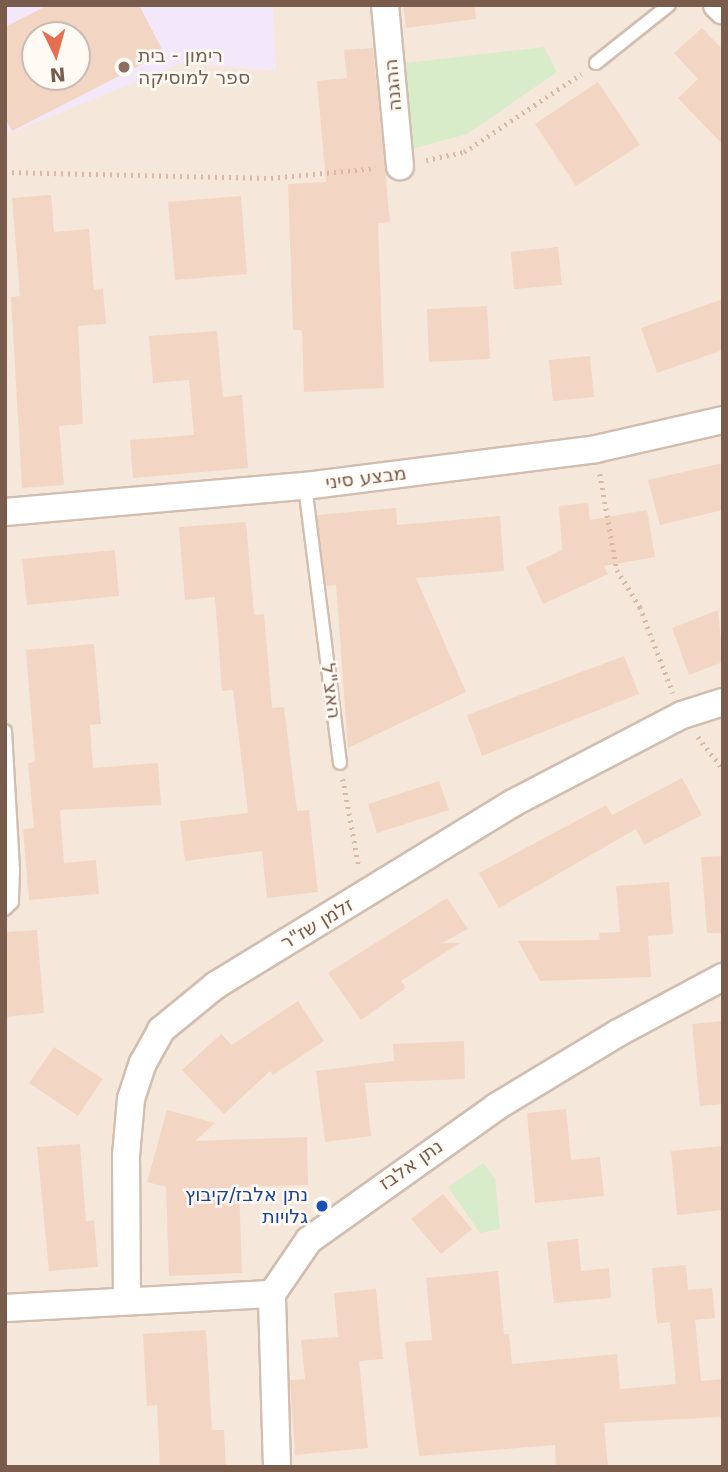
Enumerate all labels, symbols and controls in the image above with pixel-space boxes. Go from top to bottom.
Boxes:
north arrow [21,21,91,91]
place label: רימון - בית ספר למוסיקה [138,45,250,89]
street label: ההגנה [379,58,407,112]
marker: רימון - בית ספר למוסיקה [116,59,132,75]
text: N [49,63,67,87]
street label: מבצע סיני [324,462,408,494]
street label: האצ"ל [316,662,346,720]
street label: זלמן שז"ר [276,893,358,955]
street label: נתן אלבז [375,1135,447,1195]
place label: נתן אלבז/קיבוץ גלויות [185,1184,308,1228]
marker: נתן אלבז/קיבוץ גלויות [314,1198,330,1214]

